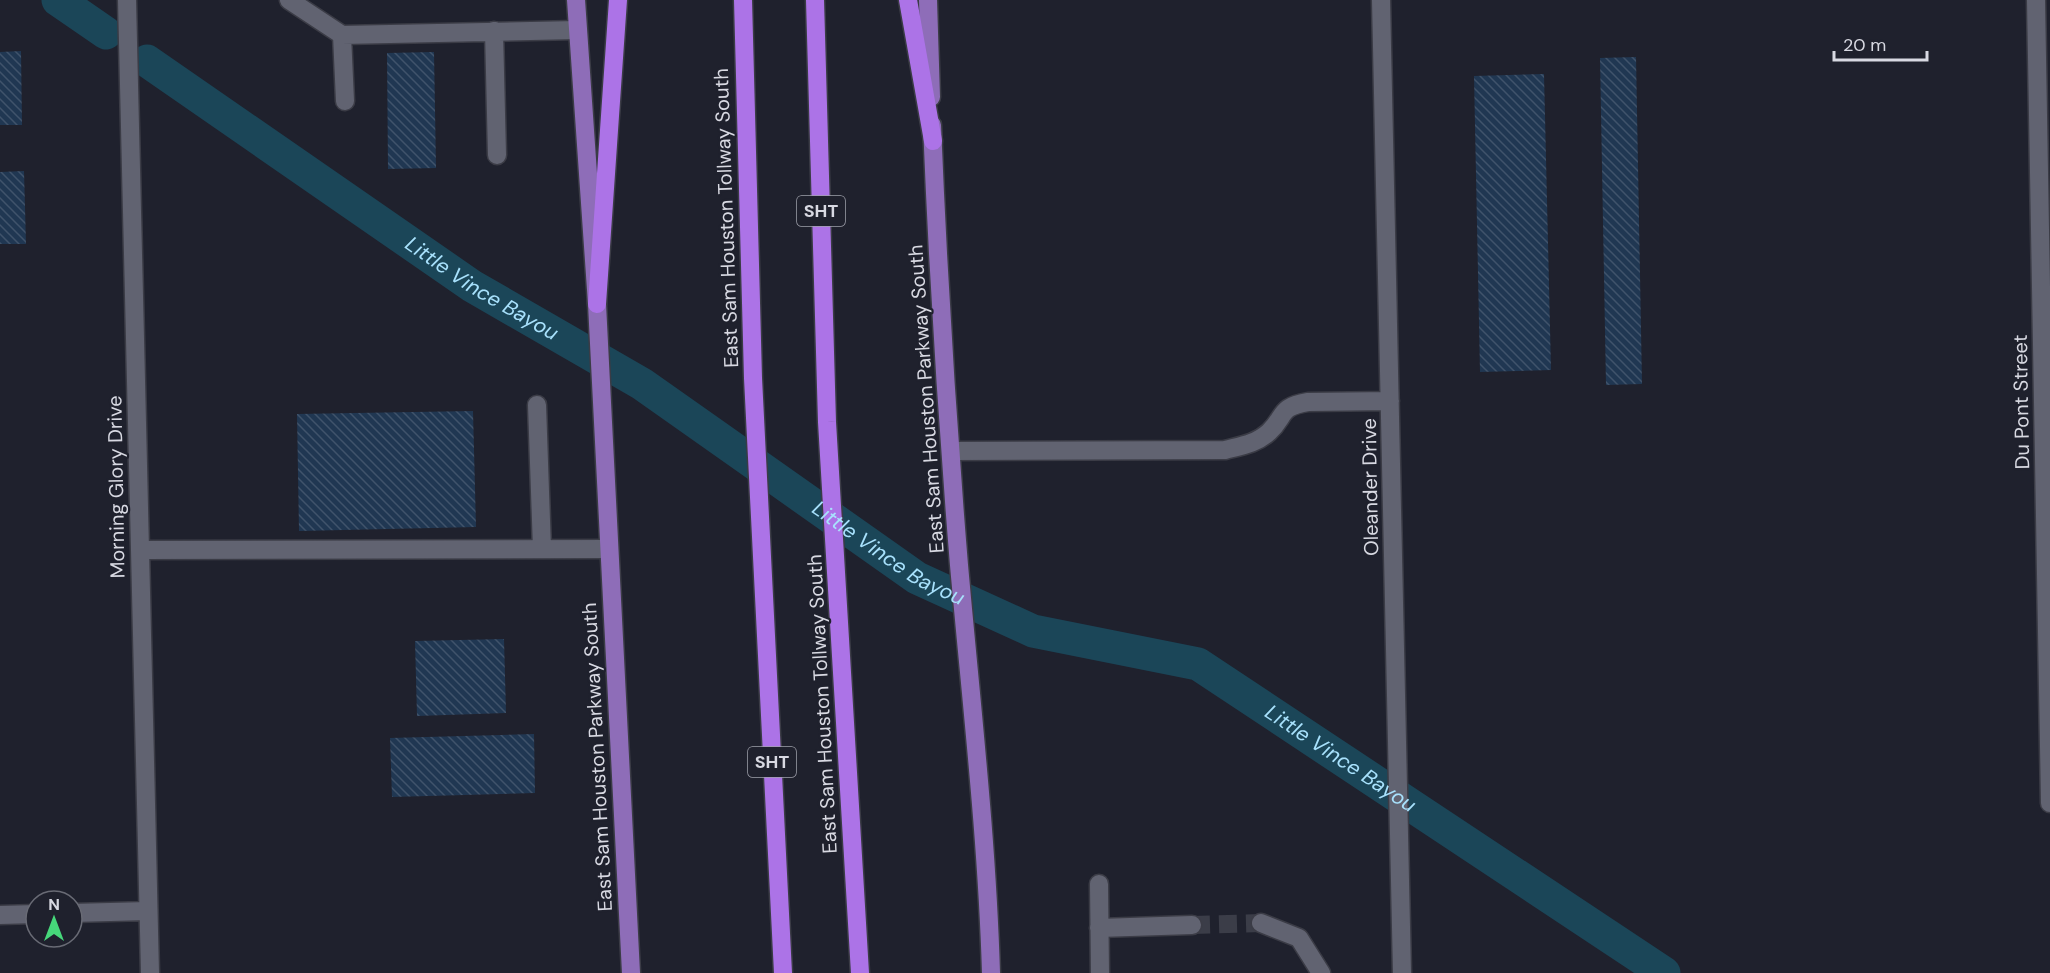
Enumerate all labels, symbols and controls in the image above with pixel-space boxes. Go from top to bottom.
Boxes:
scale bar [1834,24,1927,62]
text: 20 m [1843,33,1886,57]
street label: East Sam Houston Tollway South [708,68,744,368]
road number: SHT [797,196,845,226]
water label: Little Vince Bayou [400,230,564,347]
street label: East Sam Houston Parkway South [902,244,950,554]
street label: Du Pont Street [2007,334,2035,470]
street label: Morning Glory Drive [101,395,131,579]
street label: Oleander Drive [1356,418,1384,556]
water label: Little Vince Bayou [807,494,969,612]
street label: East Sam Houston Tollway South [801,554,843,854]
street label: East Sam Houston Parkway South [576,602,618,912]
water label: Little Vince Bayou [1260,698,1422,819]
road number: SHT [748,747,796,777]
north arrow [24,889,84,949]
text: N [48,894,60,915]

